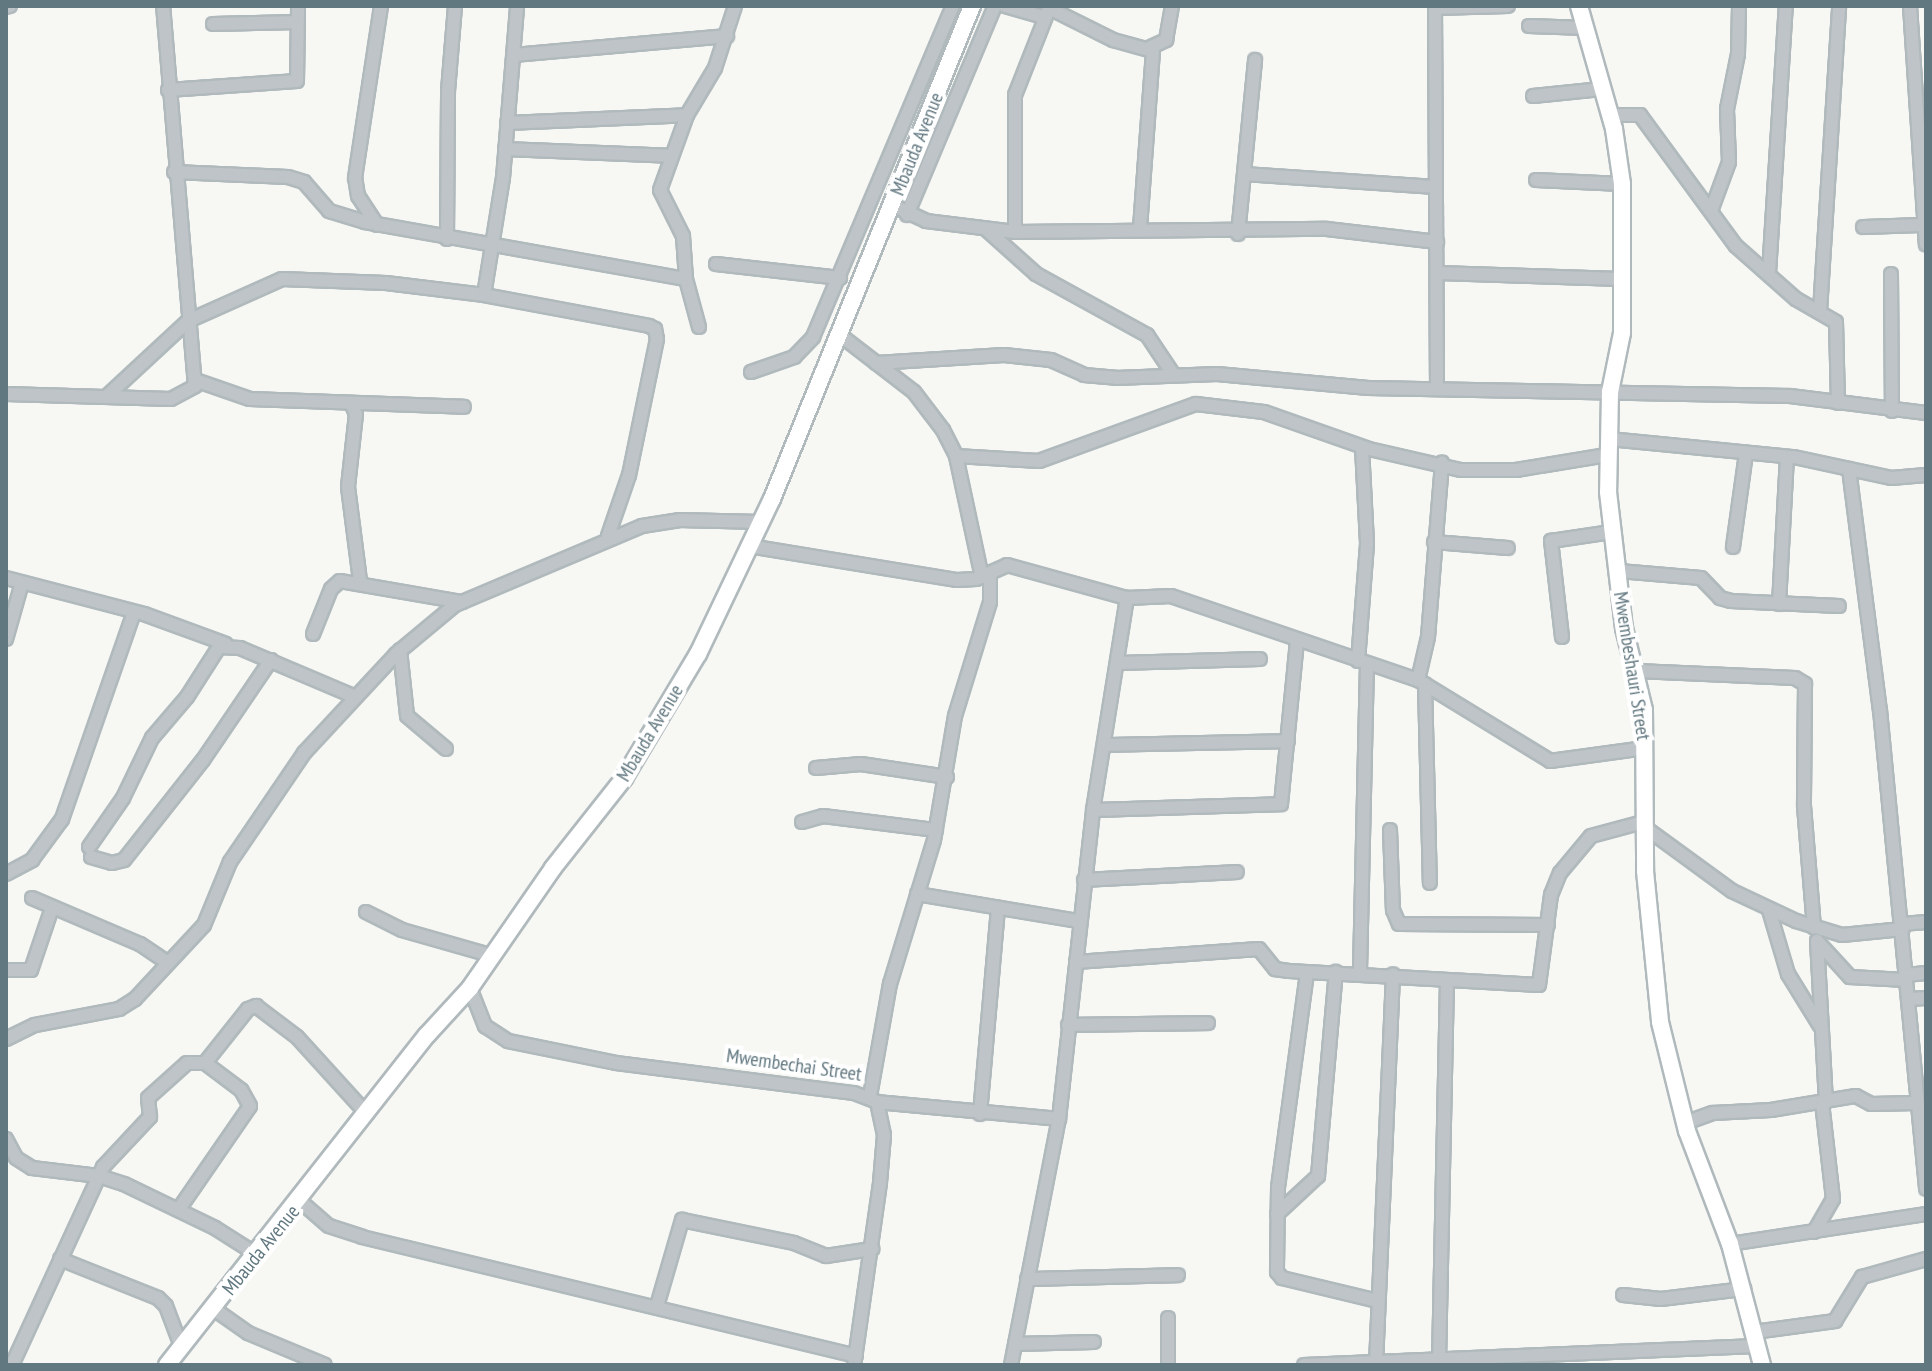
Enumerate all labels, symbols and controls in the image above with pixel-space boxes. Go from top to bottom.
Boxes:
street label: Mbauda Avenue [885,89,949,199]
street label: Mwembeshauri Street [1608,590,1656,742]
street label: Mbauda Avenue [611,680,689,786]
street label: Mwembechai Street [725,1044,863,1086]
street label: Mbauda Avenue [217,1200,305,1300]

